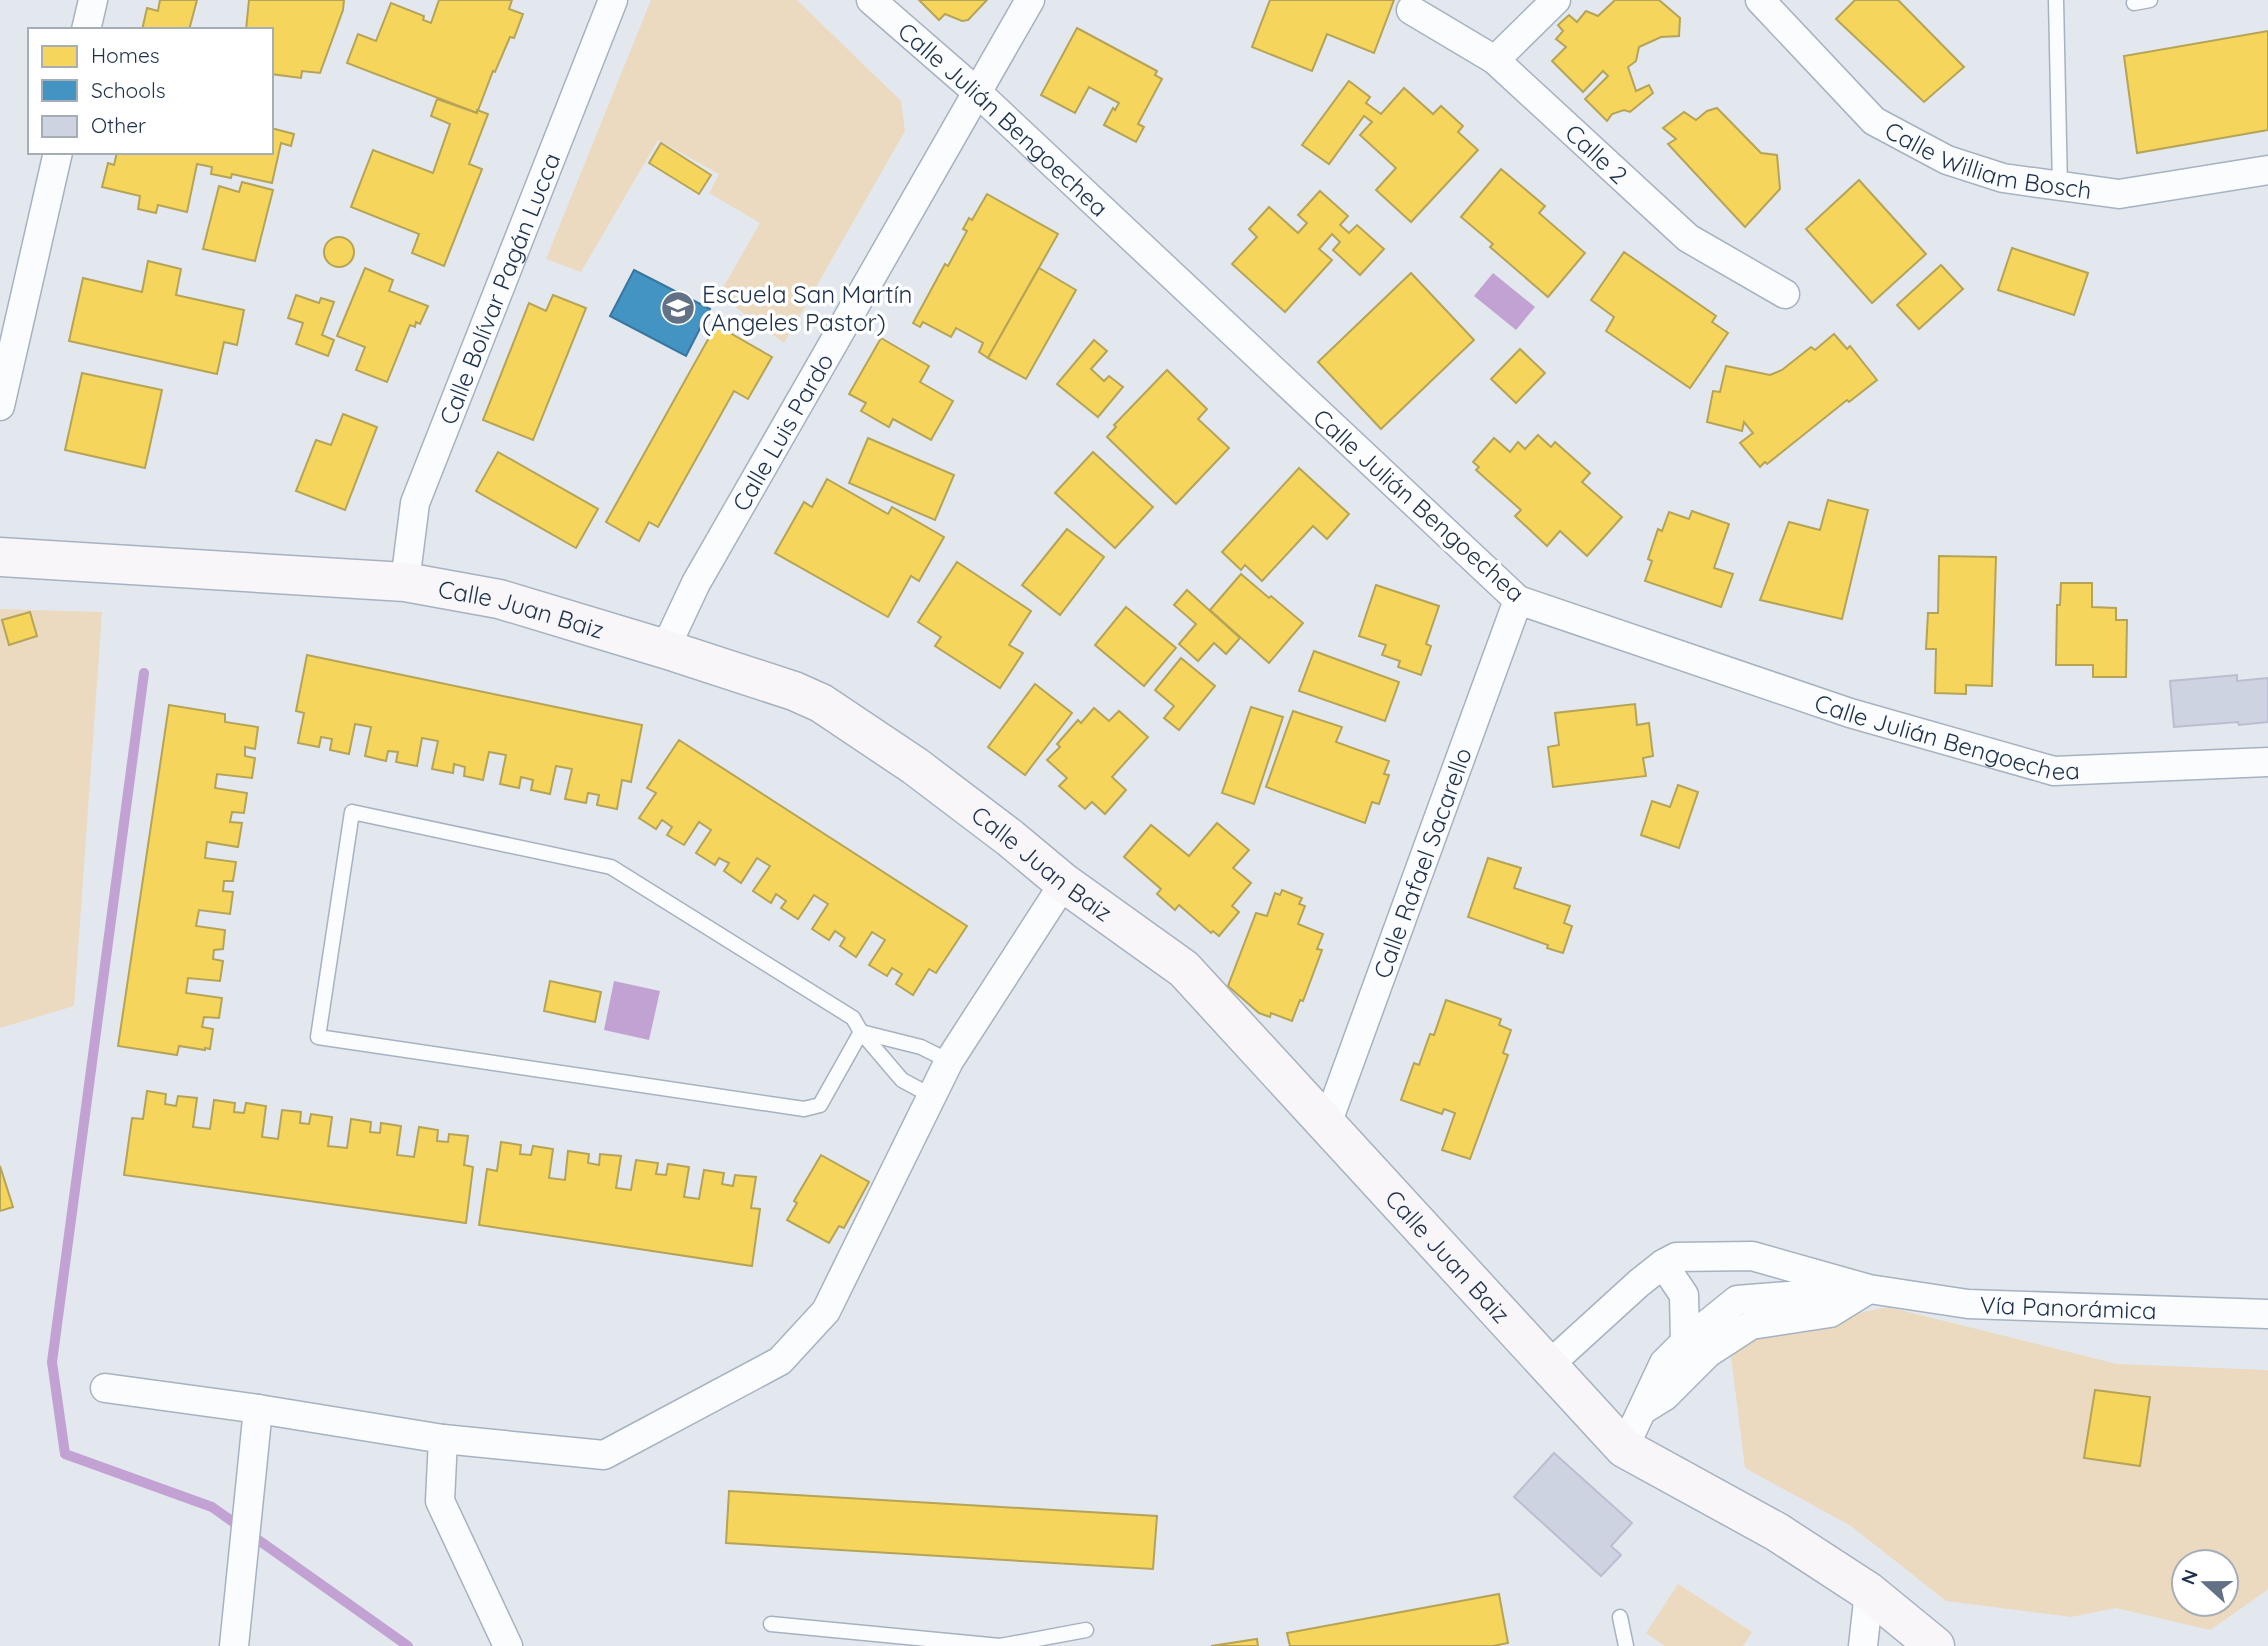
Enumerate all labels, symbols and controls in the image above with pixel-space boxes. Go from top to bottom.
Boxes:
street label: Calle Julián Bengoechea [892,16,1115,223]
legend [28,28,273,154]
text: Homes [91,42,160,68]
text: Schools [91,77,166,103]
text: Other [91,112,146,138]
street label: Calle William Bosch [1880,115,2093,205]
street label: Calle 2 [1559,117,1634,190]
street label: Calle Bolívar Pagán Lucca [432,148,566,429]
place label: Escuela San Martín (Angeles Pastor) [702,279,912,337]
school or university icon: Escuela San Martín (Angeles Pastor) [659,289,697,327]
street label: Calle Luis Pardo [726,348,840,516]
street label: Calle Julián Bengoechea [1307,402,1531,608]
street label: Calle Juan Baiz [436,573,608,645]
street label: Calle Julián Bengoechea [1811,687,2080,786]
street label: Calle Rafael Sacarello [1366,743,1478,982]
street label: Calle Juan Baiz [966,799,1118,928]
street label: Calle Juan Baiz [1379,1183,1516,1329]
street label: Vía Panorámica [1979,1289,2157,1325]
north arrow [2170,1548,2240,1618]
text: N [2175,1566,2203,1588]

